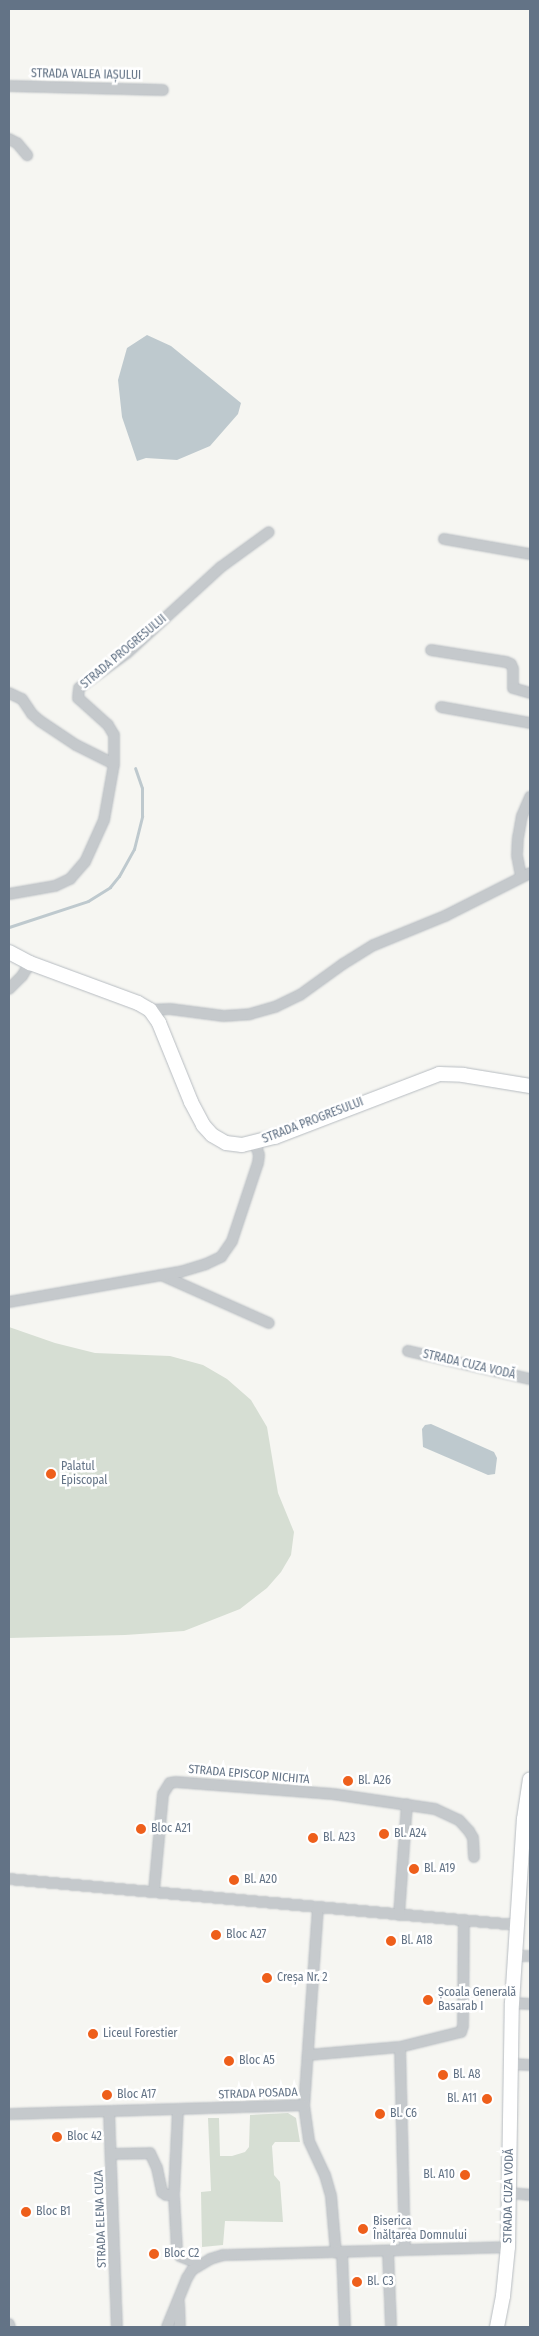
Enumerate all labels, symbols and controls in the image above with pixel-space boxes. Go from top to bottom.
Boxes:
street label: STRADA VALEA IAȘULUI [31,67,141,83]
street label: STRADA PROGRESULUI [78,612,170,692]
street label: STRADA PROGRESULUI [260,1095,366,1147]
street label: STRADA CUZA VODĂ [421,1347,517,1383]
place label: Palatul Episcopal [61,1460,107,1488]
marker: Palatul Episcopal [45,1468,57,1480]
street label: STRADA EPISCOP NICHITA [188,1763,310,1787]
place label: Bl. A26 [358,1774,391,1788]
marker: Bl. A26 [342,1775,354,1787]
place label: Bloc A21 [151,1822,191,1836]
marker: Bloc A21 [135,1823,147,1835]
place label: Bl. A24 [394,1827,426,1841]
marker: Bl. A24 [378,1828,390,1840]
place label: Bl. A23 [323,1831,355,1845]
marker: Bl. A23 [307,1832,319,1844]
place label: Bl. A19 [424,1862,455,1876]
marker: Bl. A19 [408,1863,420,1875]
place label: Bl. A20 [244,1873,277,1887]
marker: Bl. A20 [228,1874,240,1886]
place label: Bloc A27 [226,1928,266,1942]
marker: Bloc A27 [210,1929,222,1941]
place label: Bl. A18 [401,1934,433,1948]
marker: Bl. A18 [385,1935,397,1947]
place label: Creșa Nr. 2 [277,1971,328,1985]
marker: Creșa Nr. 2 [261,1972,273,1984]
place label: Școala Generală Basarab I [438,1986,516,2014]
marker: Școala Generală Basarab I [422,1994,434,2006]
place label: Liceul Forestier [103,2027,178,2041]
marker: Liceul Forestier [87,2028,99,2040]
place label: Bloc A5 [239,2054,275,2068]
marker: Bloc A5 [223,2055,235,2067]
place label: Bl. A8 [453,2068,480,2082]
marker: Bl. A8 [437,2069,449,2081]
street label: STRADA POSADA [218,2085,298,2103]
place label: Bloc A17 [117,2088,156,2102]
marker: Bloc A17 [101,2089,113,2101]
place label: Bl. A11 [447,2092,477,2106]
marker: Bl. A11 [481,2093,493,2105]
place label: Bl. C6 [390,2107,417,2121]
marker: Bl. C6 [374,2108,386,2120]
place label: Bloc 42 [67,2130,102,2144]
marker: Bloc 42 [51,2131,63,2143]
street label: STRADA CUZA VODĂ [501,2149,517,2243]
place label: Bl. A10 [423,2168,455,2182]
marker: Bl. A10 [459,2169,471,2181]
street label: STRADA ELENA CUZA [92,2170,110,2268]
place label: Bloc B1 [36,2205,71,2219]
marker: Bloc B1 [20,2206,32,2218]
place label: Biserica Înălțarea Domnului [373,2215,467,2243]
marker: Biserica Înălțarea Domnului [357,2223,369,2235]
place label: Bloc C2 [164,2247,199,2261]
marker: Bloc C2 [148,2248,160,2260]
place label: Bl. C3 [367,2275,394,2289]
marker: Bl. C3 [351,2276,363,2288]

